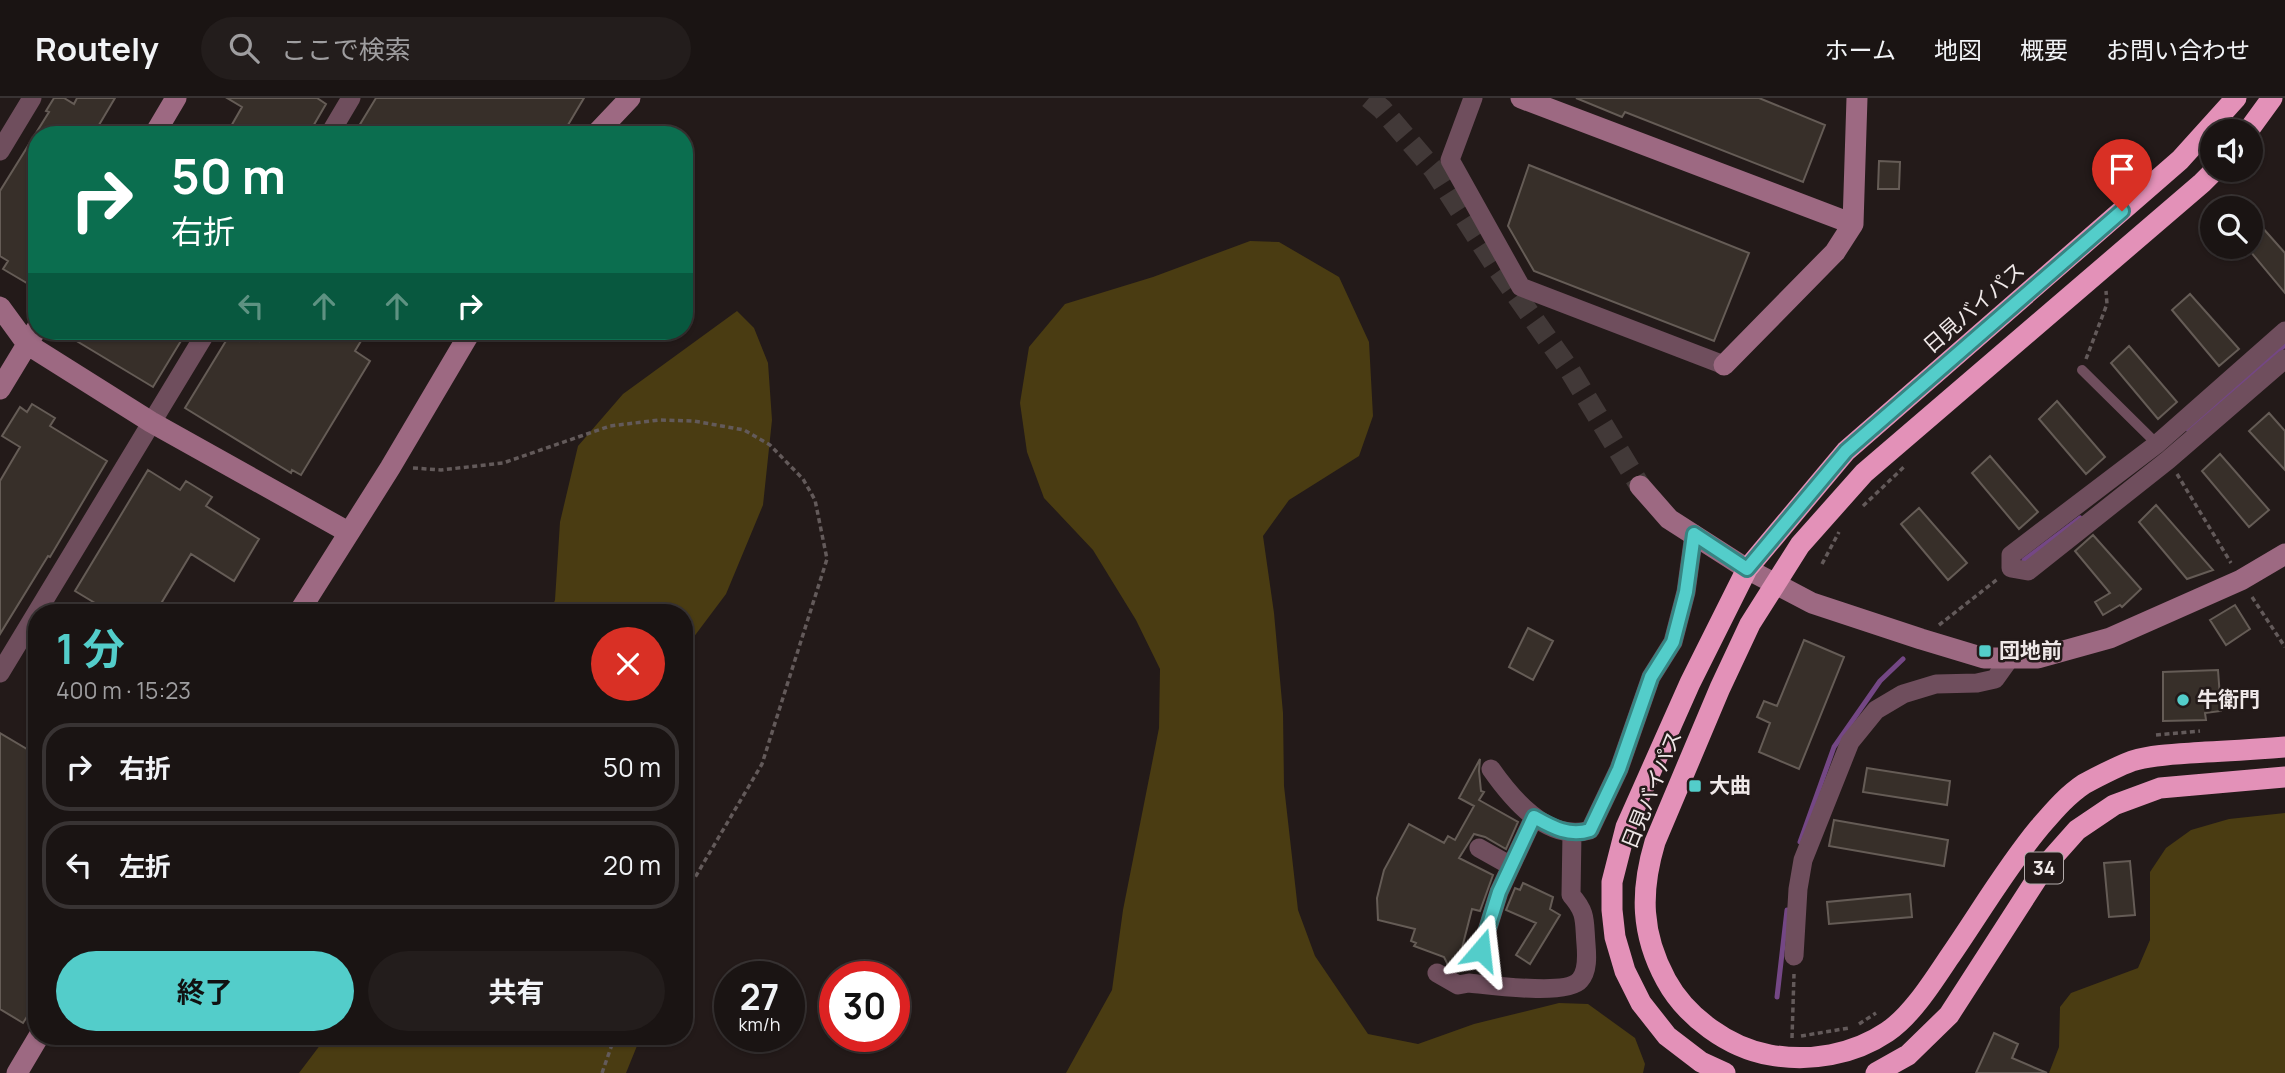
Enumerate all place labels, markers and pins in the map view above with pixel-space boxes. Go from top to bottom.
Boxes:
pin [2092,139,2152,211]
place label: 団地前 [1999,636,2062,664]
marker: 団地前 [1977,643,1993,659]
place label: 牛衛門 [2197,685,2260,713]
marker: 牛衛門 [2175,692,2191,708]
place label: 大曲 [1709,771,1751,799]
marker: 大曲 [1687,778,1703,794]

